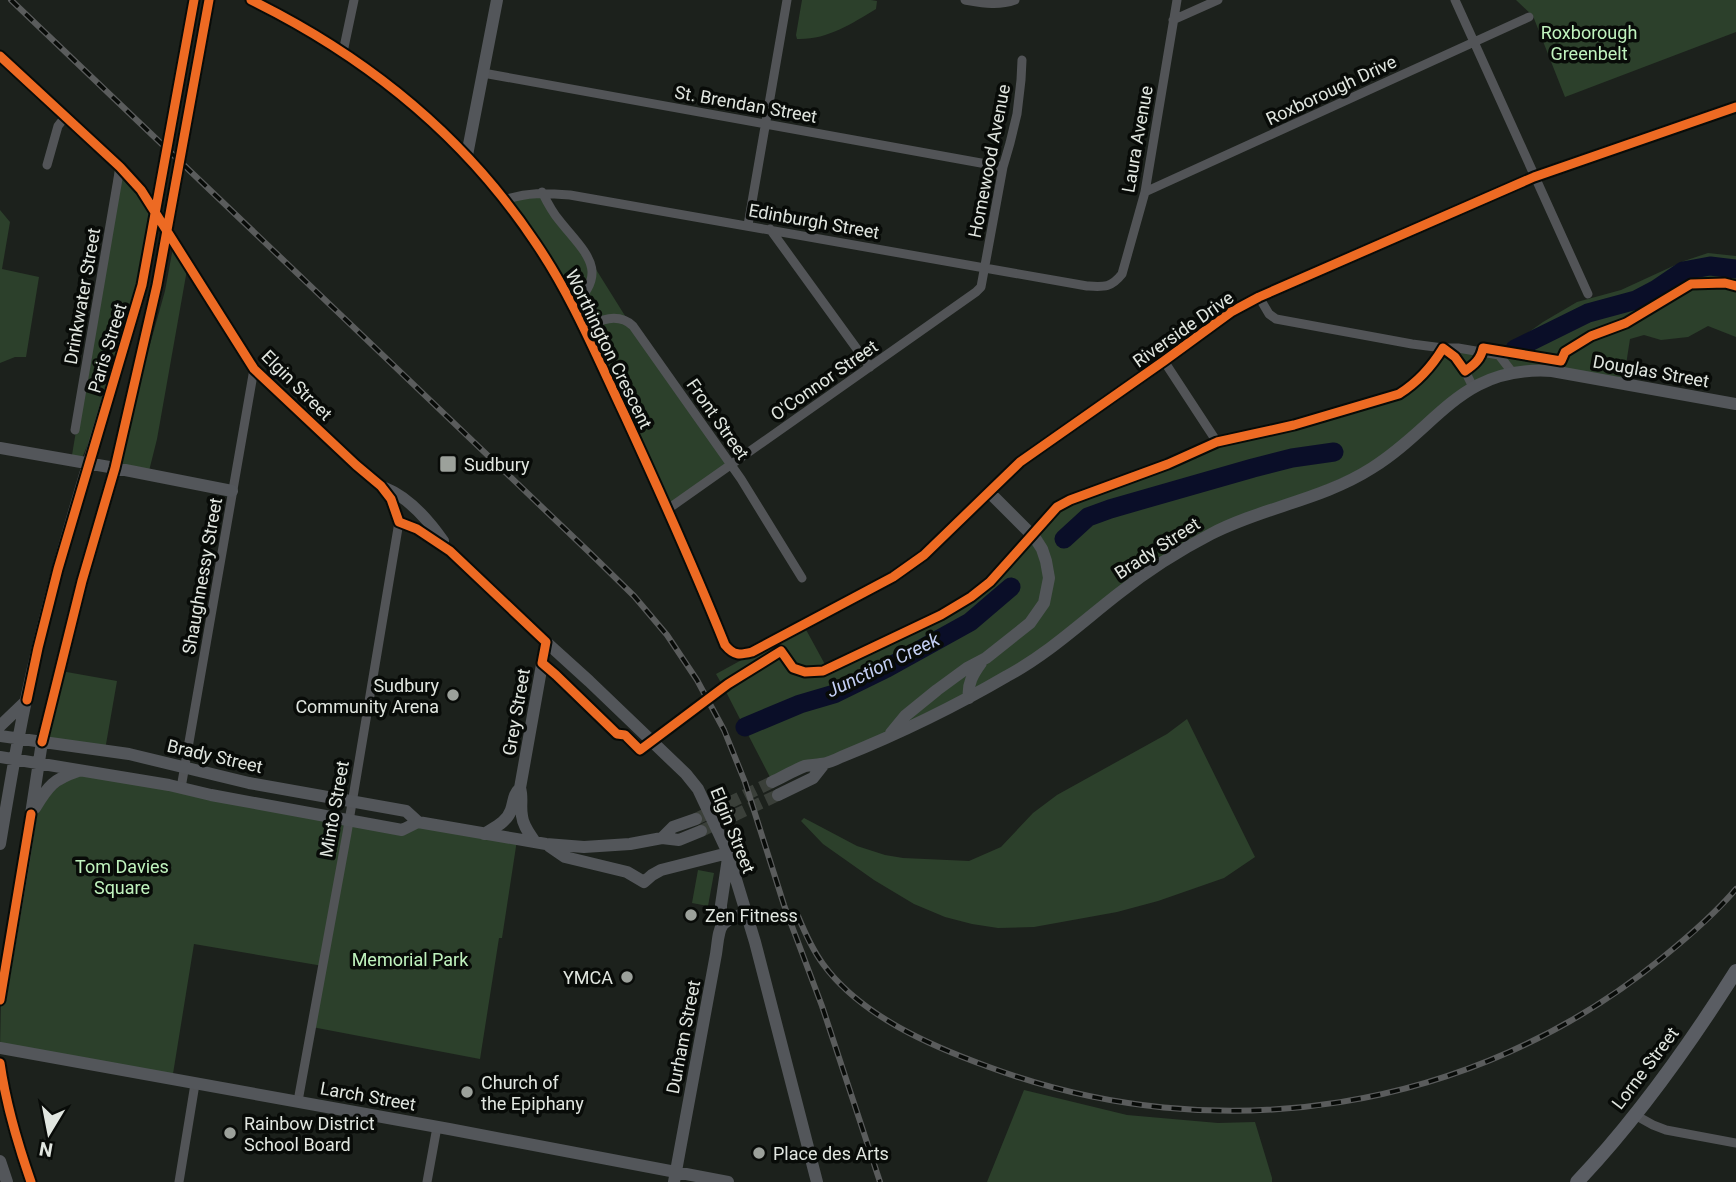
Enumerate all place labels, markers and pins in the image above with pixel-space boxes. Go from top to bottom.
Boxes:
marker: Sudbury [438,454,458,474]
place label: Sudbury [464,454,530,475]
place label: Sudbury Community Arena [295,675,439,717]
marker: Sudbury Community Arena [445,687,461,703]
place label: Zen Fitness [705,905,798,926]
marker: Zen Fitness [683,907,699,923]
place label: YMCA [563,967,613,988]
marker: YMCA [619,969,635,985]
place label: Church of the Epiphany [481,1072,584,1114]
marker: Church of the Epiphany [459,1084,475,1100]
place label: Rainbow District School Board [244,1113,375,1155]
marker: Rainbow District School Board [222,1125,238,1141]
place label: Place des Arts [773,1143,889,1164]
marker: Place des Arts [751,1145,767,1161]

